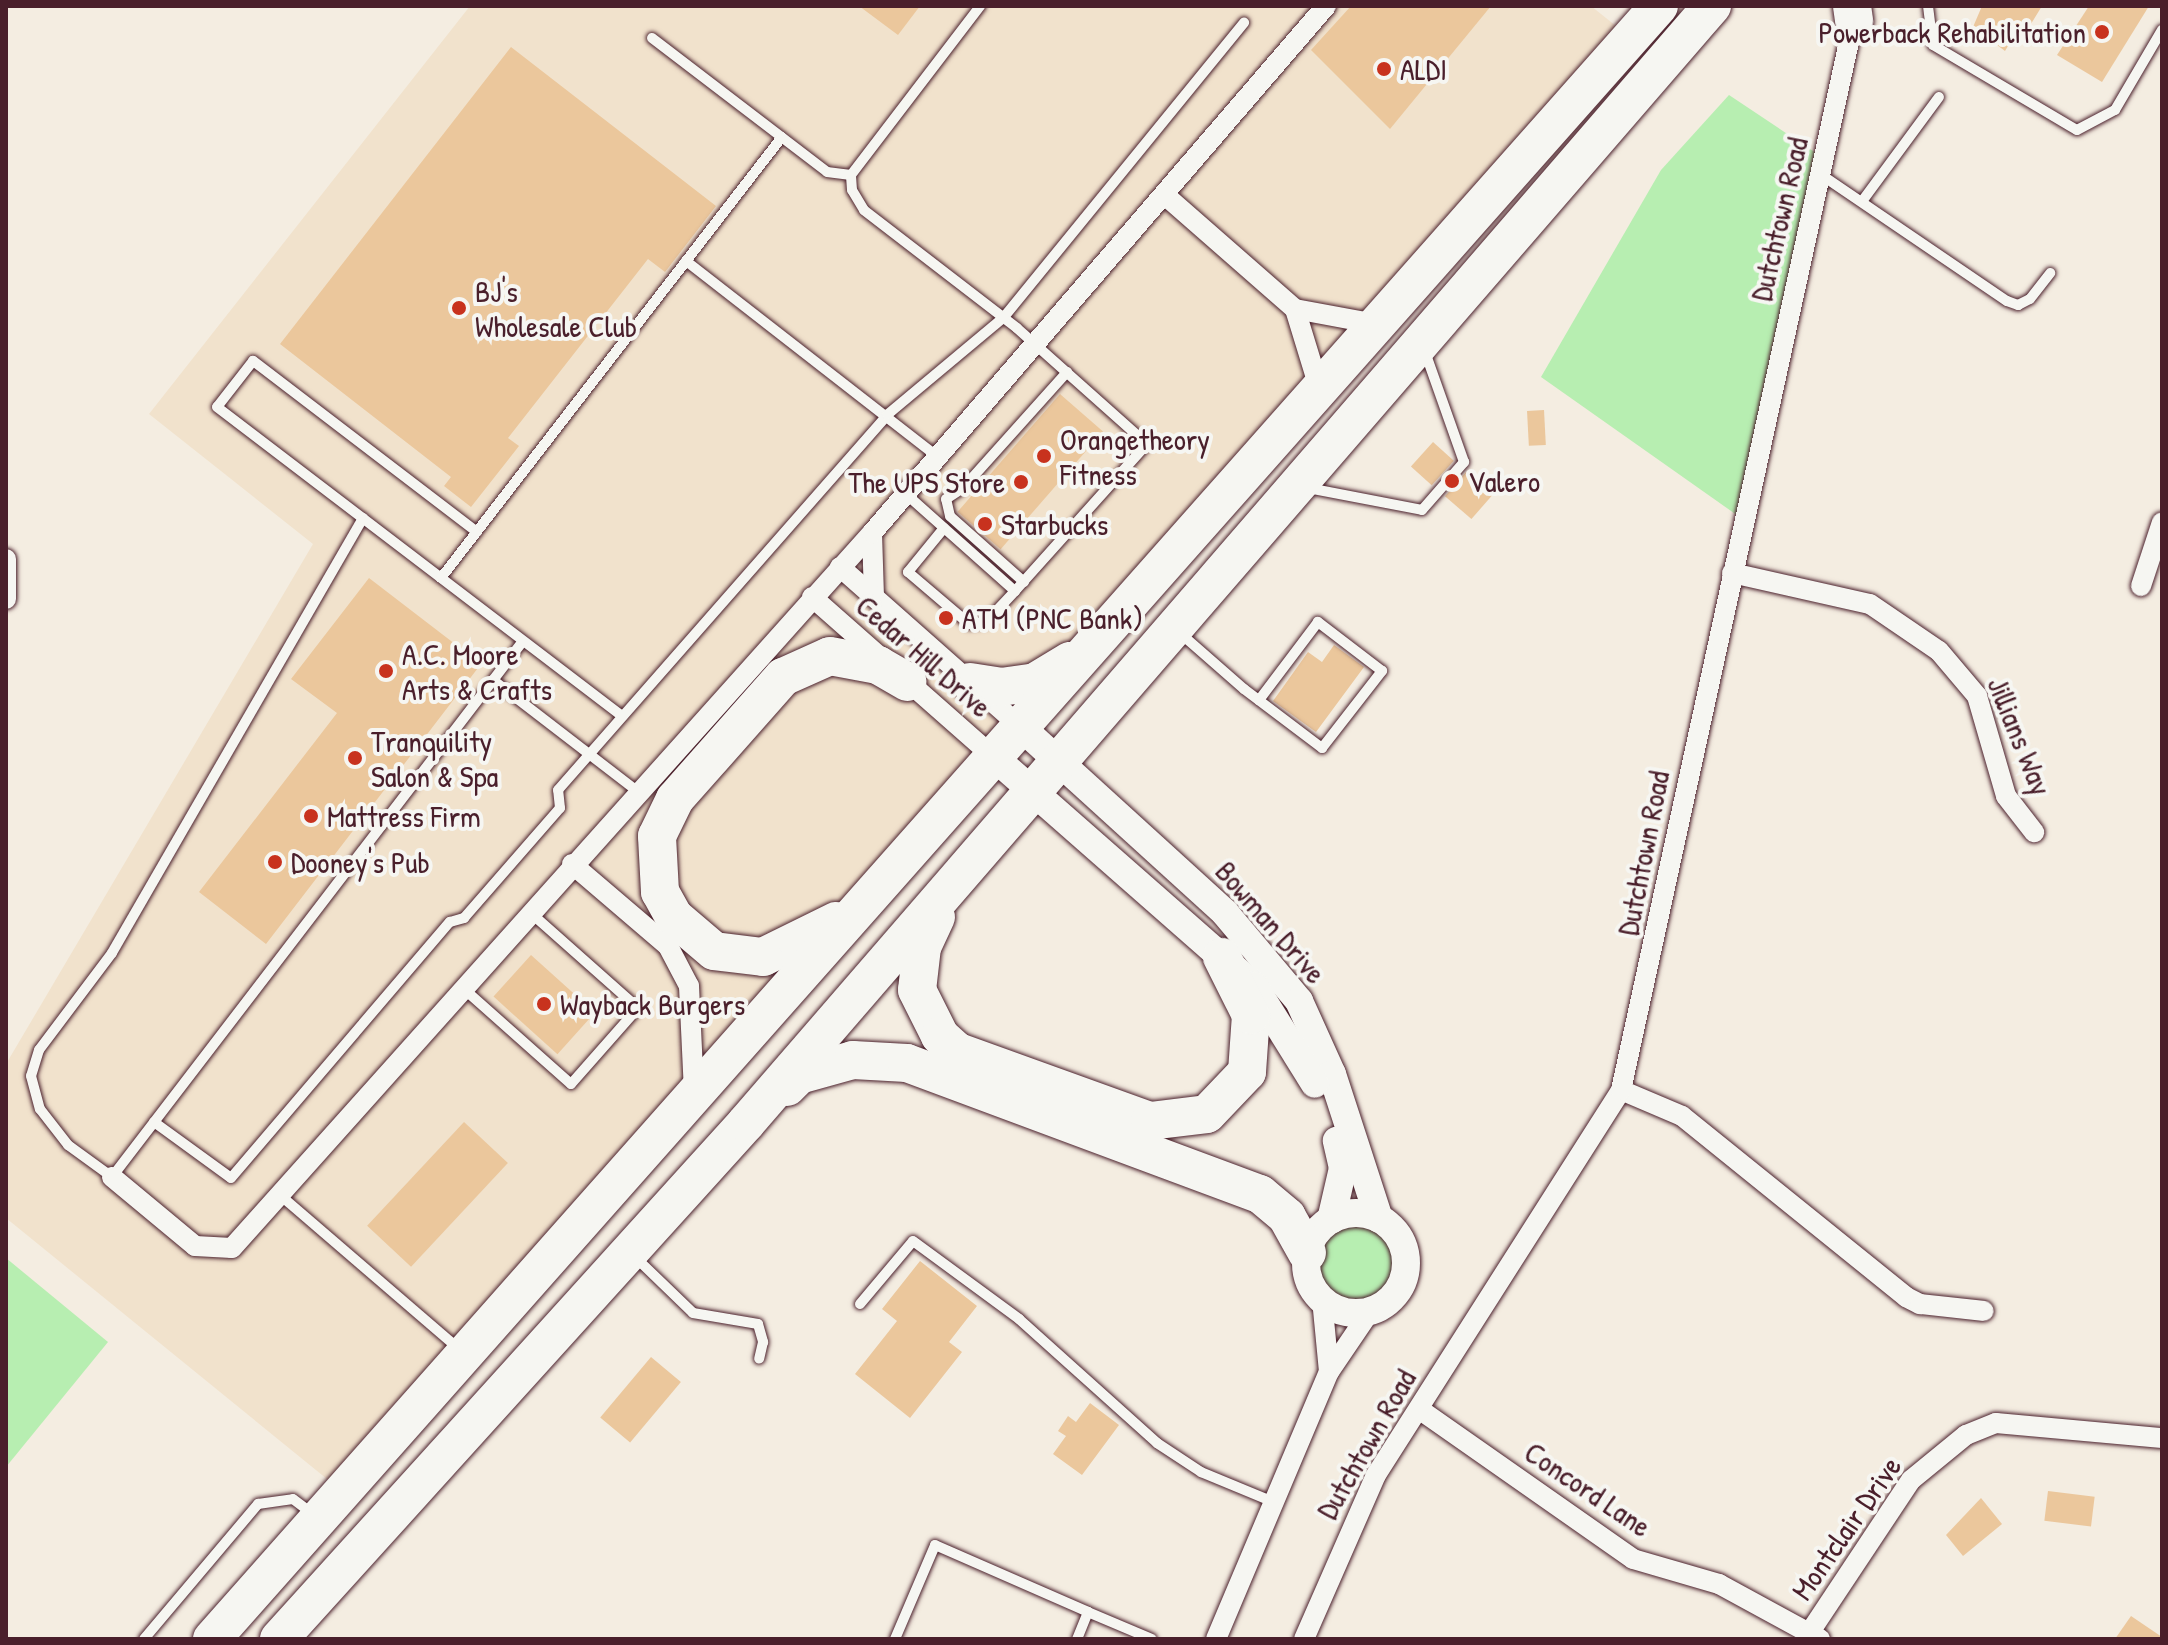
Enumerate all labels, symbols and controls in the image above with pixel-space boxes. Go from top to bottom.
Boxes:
place label: Powerback Rehabilitation [1819,14,2086,50]
marker: Powerback Rehabilitation [2093,23,2111,41]
place label: ALDI [1400,51,1447,87]
marker: ALDI [1375,60,1393,78]
street label: Dutchtown Road [1743,134,1815,304]
place label: BJ's Wholesale Club [475,273,637,344]
marker: BJ's Wholesale Club [450,299,468,317]
place label: Orangetheory Fitness [1060,421,1210,492]
marker: Orangetheory Fitness [1035,447,1053,465]
place label: Valero [1468,463,1540,499]
place label: The UPS Store [848,464,1005,500]
marker: Valero [1443,472,1461,490]
marker: The UPS Store [1012,473,1030,491]
place label: Starbucks [1001,506,1108,542]
marker: Starbucks [976,515,994,533]
street label: Cedar Hill Drive [849,588,999,724]
place label: ATM (PNC Bank) [962,600,1143,636]
marker: ATM (PNC Bank) [937,609,955,627]
place label: A.C. Moore Arts & Crafts [402,636,552,706]
marker: A.C. Moore Arts & Crafts [377,662,395,680]
street label: Jillians Way [1980,672,2060,800]
place label: Tranquility Salon & Spa [371,723,498,794]
marker: Tranquility Salon & Spa [346,749,364,767]
street label: Dutchtown Road [1609,768,1677,938]
place label: Mattress Firm [327,798,481,834]
marker: Mattress Firm [302,807,320,825]
place label: Dooney's Pub [291,844,430,880]
marker: Dooney's Pub [266,853,284,871]
street label: Bowman Drive [1208,853,1334,991]
place label: Wayback Burgers [560,986,745,1022]
marker: Wayback Burgers [535,995,553,1013]
street label: Dutchtown Road [1309,1363,1423,1525]
street label: Concord Lane [1518,1434,1658,1544]
street label: Montclair Drive [1783,1449,1909,1607]

